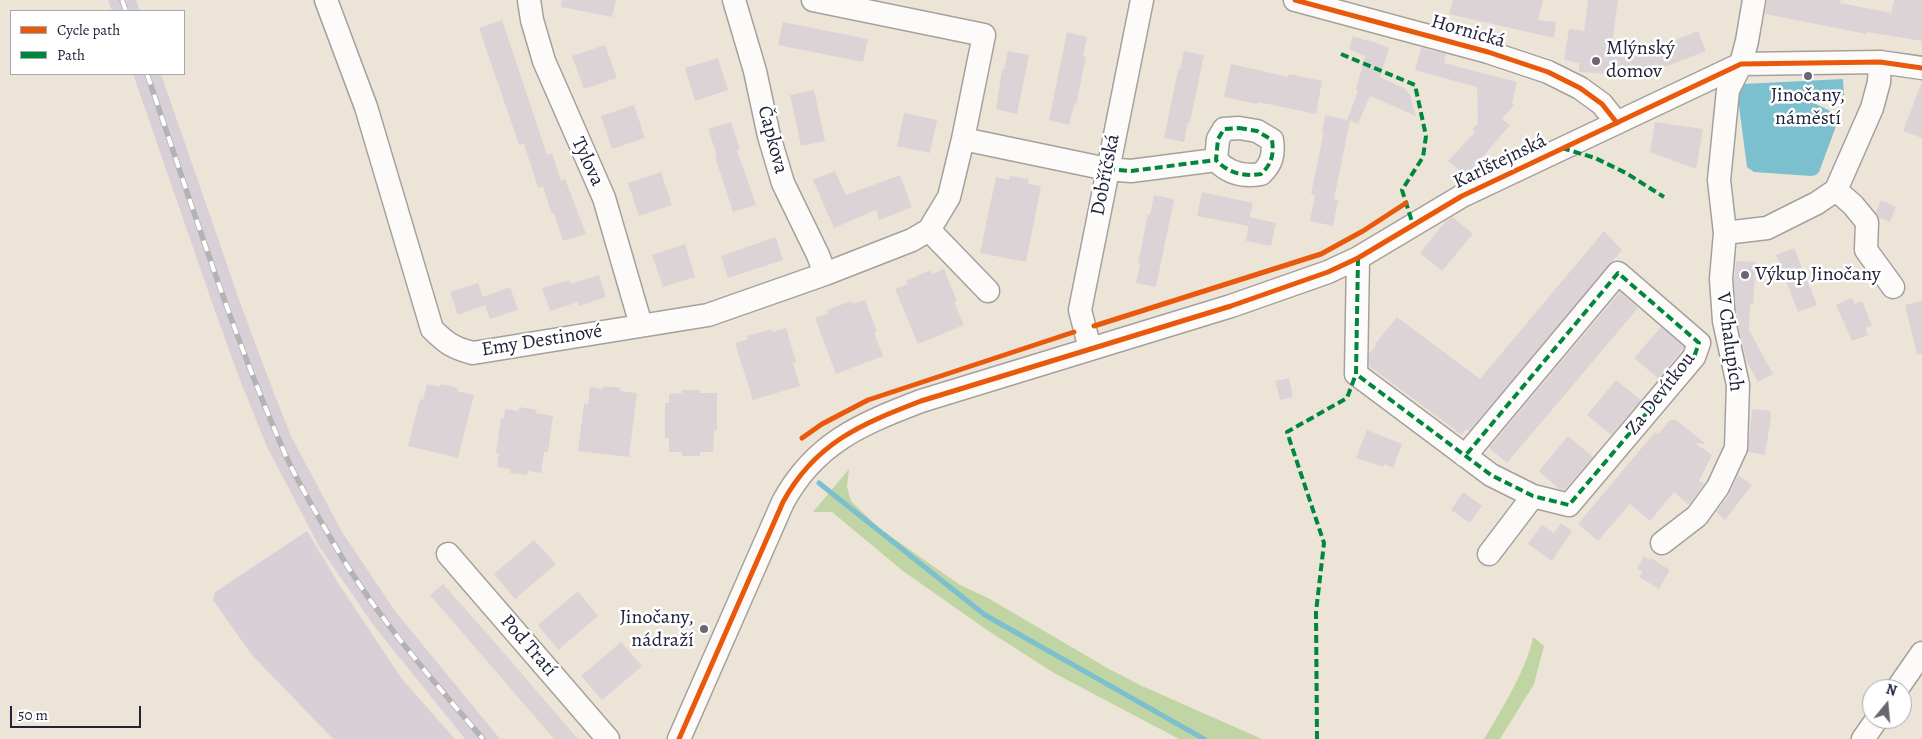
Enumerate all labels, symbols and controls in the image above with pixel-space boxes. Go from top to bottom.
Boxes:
legend [10,10,185,75]
street label: Hornická [1428,10,1508,54]
text: Cycle path [57,20,120,40]
place label: Mlýnský domov [1606,37,1675,84]
text: Path [57,45,85,65]
marker: Mlýnský domov [1590,55,1602,67]
marker: Jinočany, náměstí [1802,70,1814,82]
place label: Jinočany, náměstí [1771,84,1845,131]
street label: Čapkova [751,103,793,177]
street label: Karlštejnská [1449,129,1551,195]
street label: Dobříčská [1086,132,1126,218]
street label: Tylova [565,134,609,190]
place label: Výkup Jinočany [1755,263,1881,287]
marker: Výkup Jinočany [1739,269,1751,281]
street label: V Chalupích [1710,291,1748,393]
street label: Emy Destinové [480,320,604,362]
street label: Za Devítkou [1621,348,1701,440]
place label: Jinočany, nádraží [620,606,694,653]
street label: Pod Tratí [495,610,561,682]
marker: Jinočany, nádraží [698,623,710,635]
north arrow [1862,679,1912,729]
text: N [1884,680,1899,701]
scale bar [12,696,144,728]
text: 50 m [18,705,48,725]

